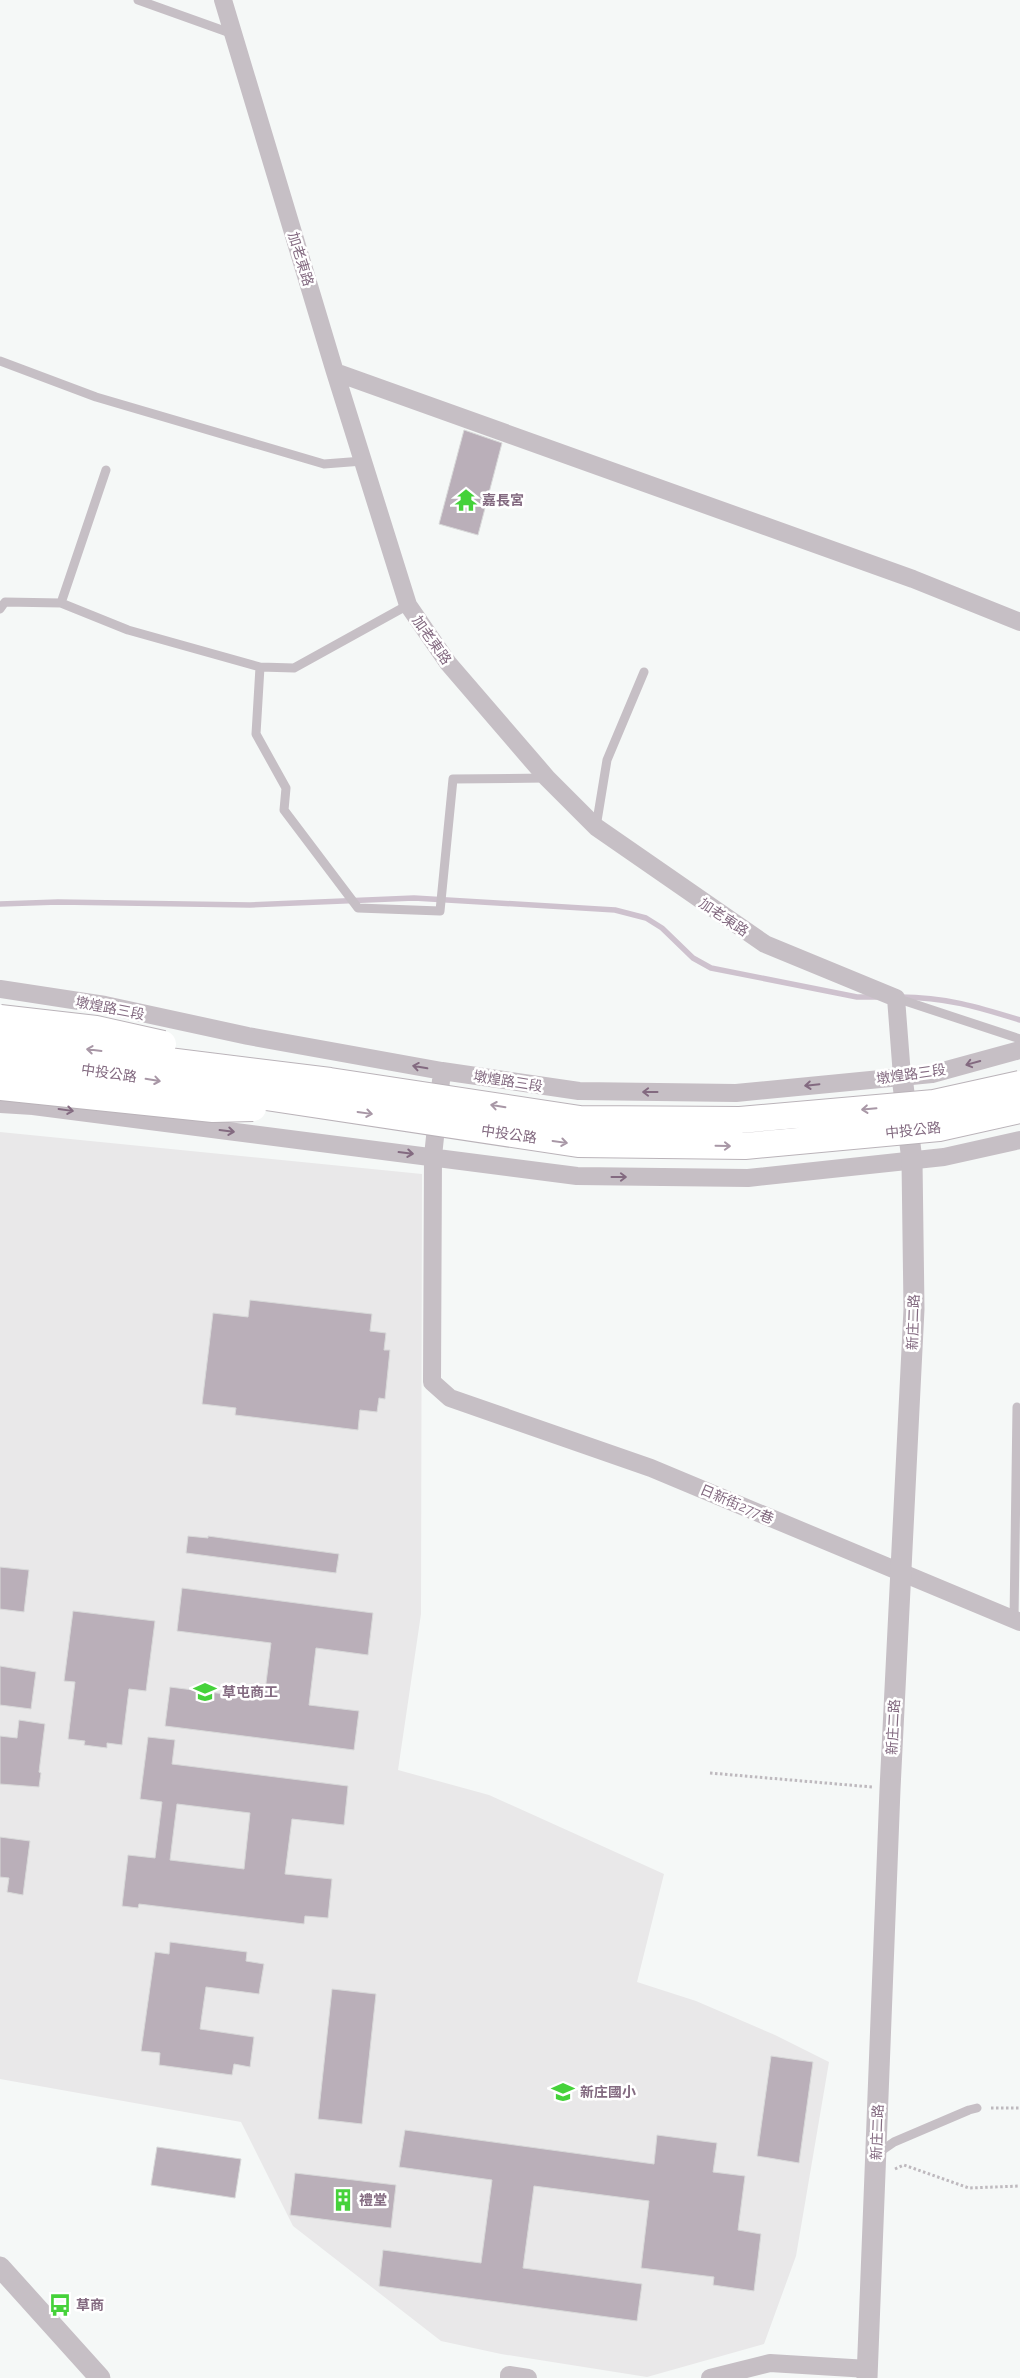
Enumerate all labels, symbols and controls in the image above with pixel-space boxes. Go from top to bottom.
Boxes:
street label: 加老東路 [285,230,317,288]
temple icon: 嘉長宮 [453,487,479,513]
place label: 嘉長宮 [482,492,524,508]
street label: 加老東路 [409,612,455,668]
street label: 加老東路 [696,895,752,939]
street label: 墩煌路三段 [74,993,146,1023]
one-way arrow [86,1045,102,1055]
one-way arrow [965,1058,981,1068]
street label: 中投公路 [80,1061,138,1085]
one-way arrow [412,1061,428,1071]
street label: 墩煌路三段 [875,1061,947,1087]
street label: 墩煌路三段 [472,1068,544,1094]
one-way arrow [144,1075,160,1085]
one-way arrow [805,1080,821,1090]
one-way arrow [643,1087,659,1097]
one-way arrow [490,1101,506,1111]
one-way arrow [861,1104,877,1114]
one-way arrow [58,1105,74,1115]
one-way arrow [357,1108,373,1118]
street label: 中投公路 [884,1119,942,1141]
street label: 中投公路 [480,1122,538,1146]
one-way arrow [219,1126,235,1136]
one-way arrow [552,1137,568,1147]
one-way arrow [714,1141,730,1151]
one-way arrow [397,1148,413,1158]
one-way arrow [610,1172,627,1182]
street label: 新庄二路 [904,1294,922,1350]
street label: 日新街277巷 [698,1481,776,1527]
school or university icon: 草屯商工 [192,1679,218,1705]
place label: 草屯商工 [222,1684,278,1700]
street label: 新庄二路 [884,1699,902,1755]
school or university icon: 新庄國小 [550,2079,576,2105]
place label: 新庄國小 [580,2084,636,2100]
street label: 新庄二路 [868,2104,886,2160]
building icon: 禮堂 [330,2187,356,2213]
place label: 禮堂 [359,2192,387,2208]
bus stop icon: 草商 [47,2292,73,2318]
place label: 草商 [76,2297,104,2313]

